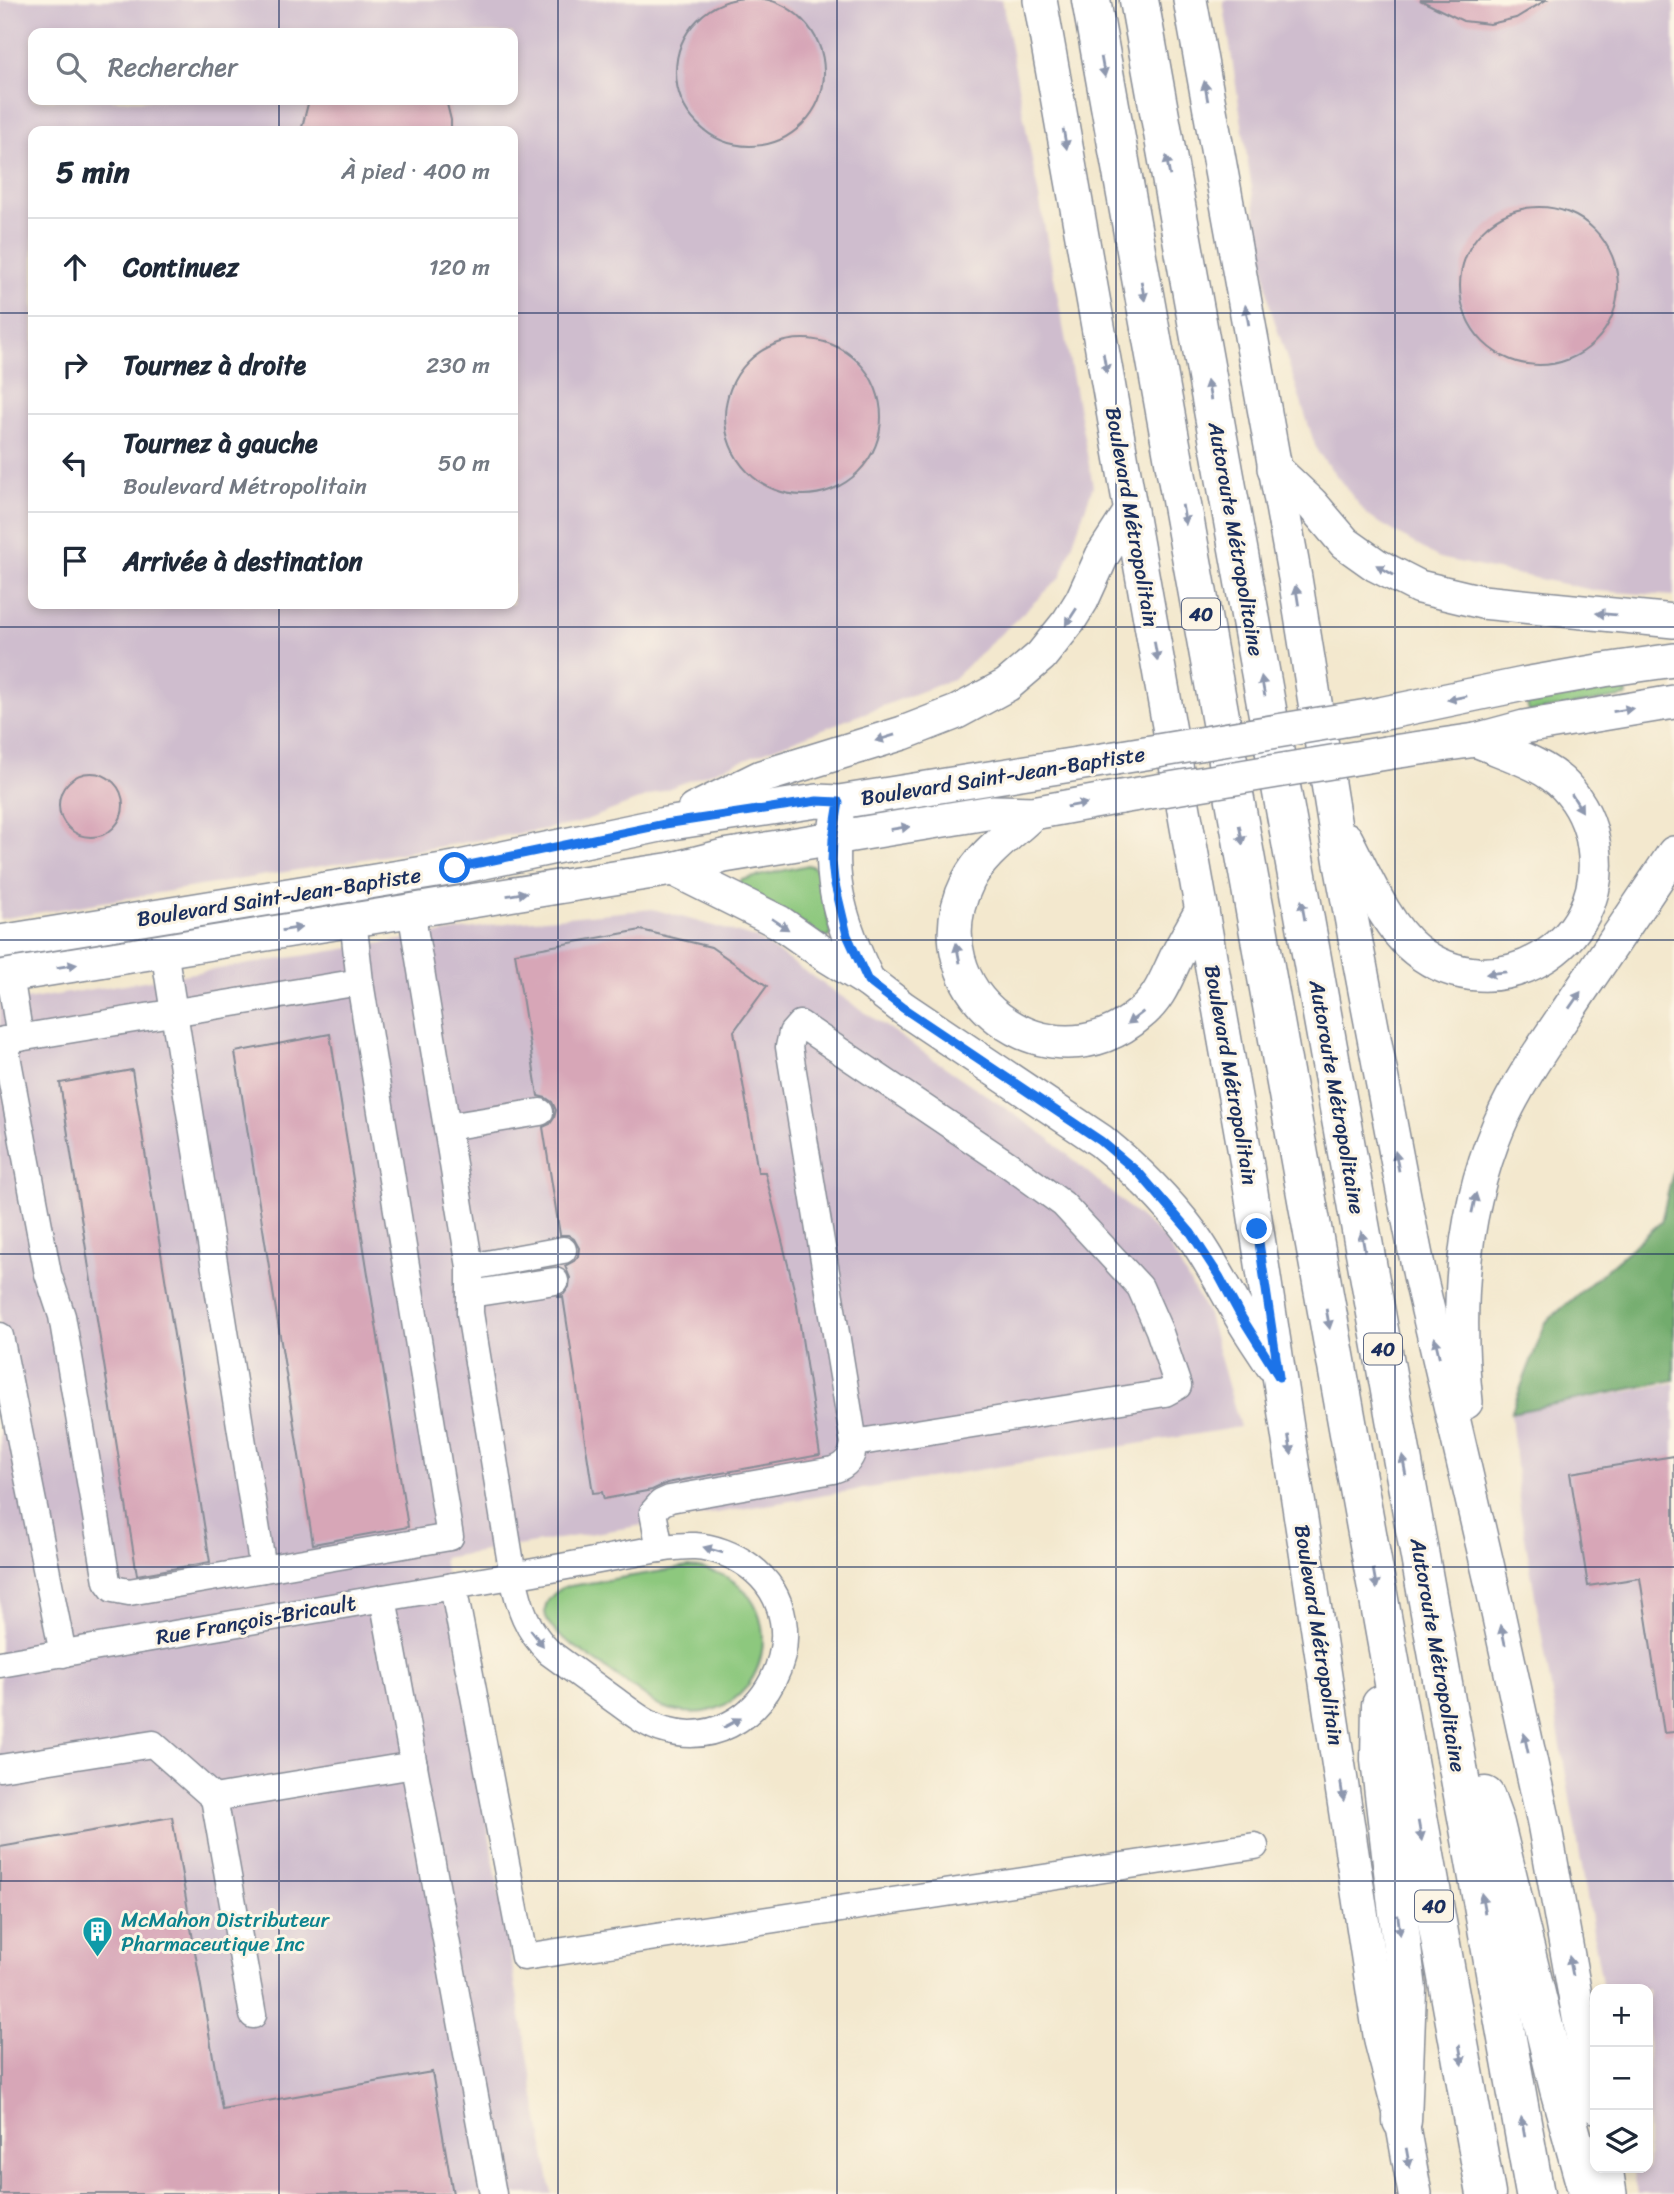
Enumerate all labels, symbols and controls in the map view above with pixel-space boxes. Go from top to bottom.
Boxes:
search box [28,28,518,105]
text: Rechercher [108,44,238,90]
icon: search [52,48,90,86]
one-way arrow [1098,56,1109,78]
one-way arrow [1200,80,1211,102]
one-way arrow [1060,129,1071,151]
text: 5 min [56,145,130,199]
text: À pied · 400 m [341,151,490,192]
one-way arrow [1163,155,1174,177]
text: Continuez [123,244,239,290]
text: 120 m [429,247,490,288]
icon: ahead [56,248,94,286]
one-way arrow [1138,280,1149,302]
one-way arrow [1241,304,1252,326]
text: Tournez à droite [123,342,306,388]
text: 230 m [426,345,490,386]
icon: right [56,346,94,384]
one-way arrow [1100,352,1111,374]
one-way arrow [1203,379,1214,401]
street label: Boulevard Métropolitain [1094,404,1170,630]
street label: Autoroute Métropolitaine [1197,418,1275,659]
text: Tournez à gauche [123,420,318,466]
text: 50 m [438,443,490,484]
icon: left [56,444,94,482]
text: Boulevard Métropolitain [123,466,367,507]
one-way arrow [1178,504,1189,526]
text: Arrivée à destination [123,538,363,584]
icon: arrive [56,542,94,580]
one-way arrow [1375,564,1395,576]
one-way arrow [1291,584,1302,606]
road number: 40 [1182,598,1220,629]
one-way arrow [1064,607,1077,627]
one-way arrow [1595,608,1617,619]
one-way arrow [1151,640,1162,662]
one-way arrow [1257,675,1268,697]
one-way arrow [1446,692,1468,703]
one-way arrow [1612,704,1634,715]
one-way arrow [874,734,895,744]
street label: Boulevard Saint-Jean-Baptiste [858,735,1148,817]
one-way arrow [1571,793,1584,813]
one-way arrow [1066,799,1088,810]
one-way arrow [889,822,911,833]
one-way arrow [1236,824,1247,846]
route start [439,852,470,883]
street label: Boulevard Saint-Jean-Baptiste [134,856,424,938]
one-way arrow [506,888,528,899]
one-way arrow [1297,899,1308,921]
one-way arrow [770,917,790,930]
one-way arrow [281,923,303,934]
one-way arrow [952,941,963,963]
one-way arrow [56,960,78,971]
street label: Boulevard Métropolitain [1193,962,1269,1188]
one-way arrow [1485,968,1507,979]
street label: Autoroute Métropolitaine [1298,976,1376,1217]
one-way arrow [1568,991,1581,1010]
one-way arrow [1126,1010,1144,1025]
one-way arrow [1392,1150,1403,1172]
one-way arrow [1469,1192,1480,1214]
route end [1241,1213,1272,1244]
one-way arrow [1357,1230,1368,1252]
one-way arrow [1323,1308,1334,1330]
road number: 40 [1364,1334,1402,1364]
one-way arrow [1431,1336,1442,1358]
one-way arrow [1285,1434,1296,1456]
one-way arrow [1398,1454,1409,1476]
street label: Boulevard Métropolitain [1283,1522,1355,1748]
street label: Autoroute Métropolitaine [1399,1534,1477,1775]
one-way arrow [702,1545,723,1555]
one-way arrow [1370,1568,1381,1590]
street label: Rue François-Bricault [153,1584,359,1656]
one-way arrow [1497,1624,1508,1646]
one-way arrow [530,1629,545,1647]
one-way arrow [722,1717,742,1729]
one-way arrow [1521,1732,1532,1754]
one-way arrow [1337,1780,1348,1802]
one-way arrow [1415,1820,1426,1842]
road number: 40 [1415,1890,1453,1922]
one-way arrow [1477,1892,1488,1914]
place label: McMahon Distributeur Pharmaceutique Inc [121,1901,331,1963]
one-way arrow [1394,1914,1405,1936]
building icon: McMahon Distributeur Pharmaceutique Inc [81,1915,115,1959]
one-way arrow [1565,1955,1576,1977]
map controls [1590,1984,1653,2173]
button: + [1590,1984,1653,2047]
one-way arrow [1456,2044,1467,2066]
button: − [1590,2047,1653,2110]
button: layers [1590,2110,1653,2173]
one-way arrow [1517,2116,1528,2138]
one-way arrow [1403,2147,1414,2169]

